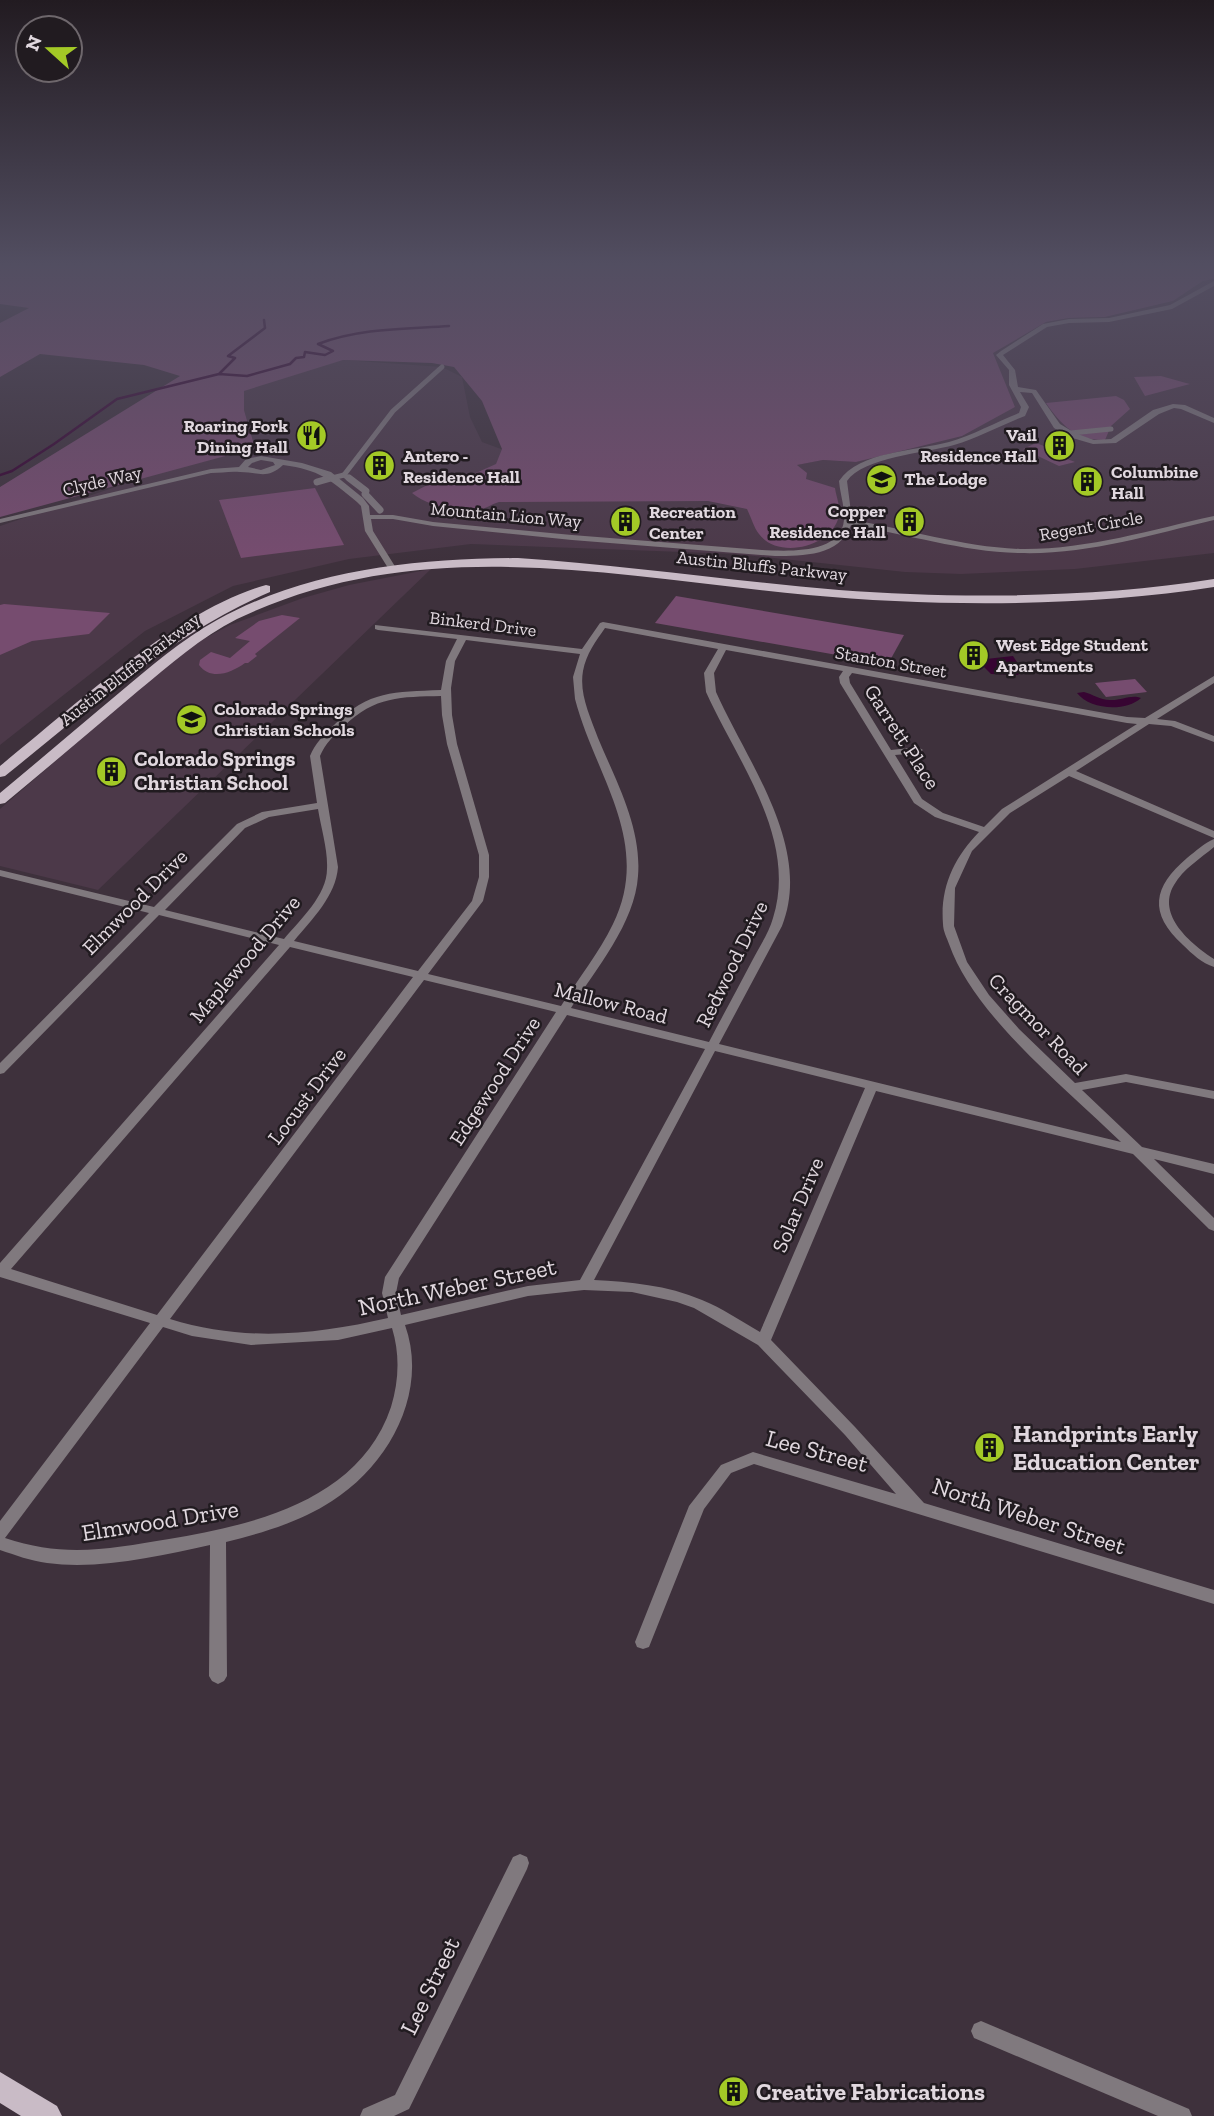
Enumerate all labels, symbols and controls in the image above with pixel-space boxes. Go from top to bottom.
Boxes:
north arrow [14,14,84,84]
text: N [20,32,47,54]
place label: Roaring Fork Dining Hall [183,415,288,458]
restaurant icon: Roaring Fork Dining Hall [294,419,328,453]
place label: Vail Residence Hall [920,424,1037,467]
building icon: Vail Residence Hall [1043,428,1077,462]
place label: Antero - Residence Hall [403,445,520,488]
building icon: Antero - Residence Hall [363,449,397,483]
street label: Clyde Way [60,461,144,501]
place label: Columbine Hall [1111,461,1198,504]
school or university icon: The Lodge [864,462,898,496]
building icon: Columbine Hall [1071,465,1105,499]
place label: The Lodge [904,468,987,490]
street label: Mountain Lion Way [430,497,583,533]
place label: Copper Residence Hall [769,500,886,543]
place label: Recreation Center [649,501,736,544]
building icon: Copper Residence Hall [892,504,926,538]
building icon: Recreation Center [609,505,643,539]
street label: Regent Circle [1038,506,1144,546]
street label: Austin Bluffs Parkway [676,546,849,586]
street label: Austin Bluffs Parkway [56,607,205,730]
street label: Binkerd Drive [428,607,538,641]
place label: West Edge Student Apartments [996,634,1149,677]
building icon: West Edge Student Apartments [956,638,990,672]
street label: Stanton Street [833,641,949,683]
street label: Garrett Place [859,680,946,794]
place label: Colorado Springs Christian Schools [214,698,355,741]
school or university icon: Colorado Springs Christian Schools [174,702,208,736]
place label: Colorado Springs Christian School [134,746,296,795]
building icon: Colorado Springs Christian School [94,754,128,788]
street label: Elmwood Drive [77,844,193,960]
street label: Maplewood Drive [184,890,305,1027]
street label: Redwood Drive [690,897,773,1031]
street label: Cragmor Road [984,968,1093,1080]
street label: Mallow Road [552,976,671,1029]
street label: Edgewood Drive [444,1012,545,1150]
street label: Locust Drive [262,1042,351,1149]
street label: Solar Drive [766,1154,829,1256]
street label: North Weber Street [355,1251,559,1322]
place label: Handprints Early Education Center [1013,1419,1200,1476]
street label: Lee Street [763,1423,871,1478]
building icon: Handprints Early Education Center [973,1431,1007,1465]
street label: North Weber Street [929,1471,1129,1560]
street label: Elmwood Drive [79,1494,241,1547]
street label: Lee Street [394,1932,465,2039]
building icon: Creative Fabrications [716,2075,750,2109]
place label: Creative Fabrications [756,2077,985,2106]

